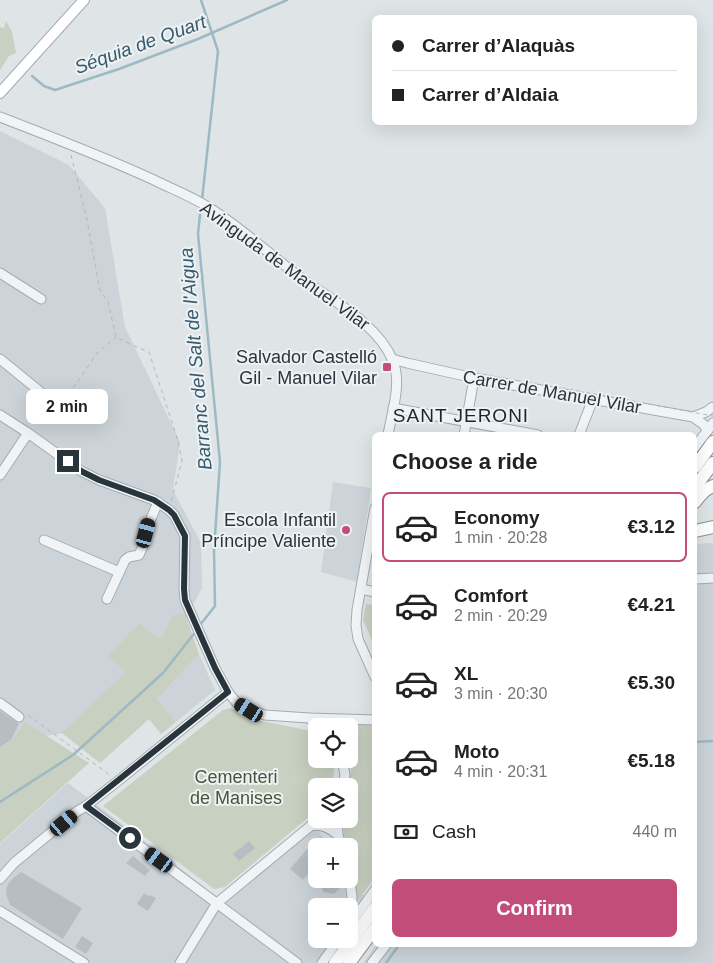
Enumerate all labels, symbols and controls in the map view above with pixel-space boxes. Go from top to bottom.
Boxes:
water label: Séquia de Quart [72,11,209,78]
text: Carrer d’Alaquàs [422,35,575,56]
text: Carrer d’Aldaia [422,84,558,105]
street label: Avinguda de Manuel Vilar [196,198,374,334]
water label: Barranc del Salt de l'Aigua [175,247,216,471]
place label: Salvador Castelló Gil - Manuel Vilar [236,347,377,388]
marker: Salvador Castelló Gil - Manuel Vilar [381,361,393,373]
street label: Carrer de Manuel Vilar [461,366,643,418]
callout: 2 min [27,388,109,424]
text: 2 min [46,398,88,415]
district label: SANT JERONI [393,405,529,426]
text: Choose a ride [392,449,537,474]
route end [57,450,79,472]
icon: car [394,505,439,550]
text: Economy [454,507,540,528]
place label: Escola Infantil Príncipe Valiente [201,510,336,551]
text: €3.12 [627,516,675,537]
car [134,517,157,549]
marker: Escola Infantil Príncipe Valiente [340,524,352,536]
text: 1 min · 20:28 [454,529,547,546]
icon: car [394,583,439,628]
text: Comfort [454,585,528,606]
text: €4.21 [627,594,675,615]
text: 2 min · 20:29 [454,607,547,624]
icon: car [394,661,439,706]
text: XL [454,663,478,684]
text: €5.30 [627,672,675,693]
text: 3 min · 20:30 [454,685,547,702]
car [232,696,265,724]
map controls [308,718,358,948]
button: locate [308,718,358,768]
icon: car [394,739,439,784]
text: Moto [454,741,499,762]
text: €5.18 [627,750,675,771]
text: 4 min · 20:31 [454,763,547,780]
park label: Cementeri de Manises [190,767,282,808]
button: layers [308,778,358,828]
car [47,808,80,838]
icon: cash [392,818,420,846]
text: Cash [432,821,476,842]
text: 440 m [633,823,677,840]
route start [119,827,141,849]
button: + [308,838,358,888]
car [142,845,175,875]
button: Confirm [392,879,677,937]
button: − [308,898,358,948]

